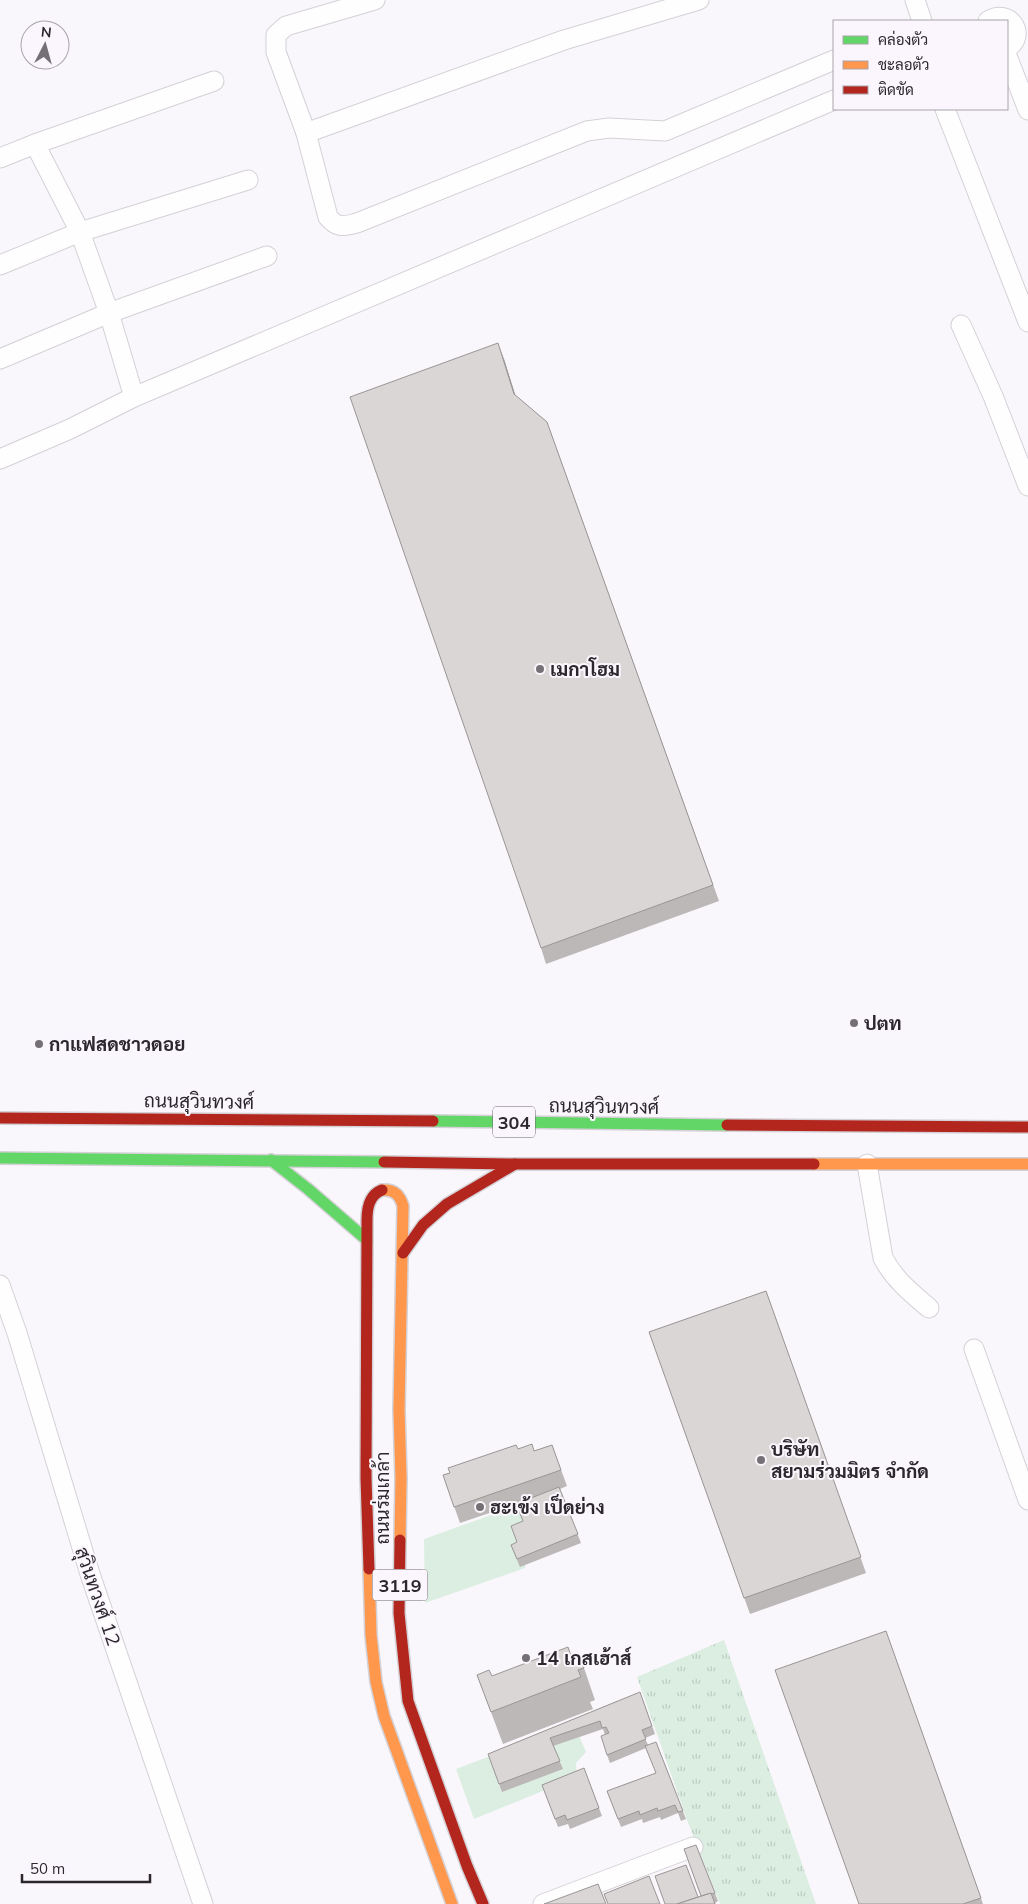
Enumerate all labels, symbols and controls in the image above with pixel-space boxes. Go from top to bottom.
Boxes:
north arrow [20,20,70,70]
legend [833,20,1008,110]
text: N [40,23,53,42]
text: คล่องตัว [878,30,928,49]
text: ชะลอตัว [878,55,929,74]
text: ติดขัด [878,80,914,99]
place label: เมกาโฮม [550,657,620,681]
marker: เมกาโฮม [534,663,546,675]
place label: ปตท [864,1011,902,1035]
marker: ปตท [848,1017,860,1029]
place label: กาแฟสดชาวดอย [49,1032,185,1056]
marker: กาแฟสดชาวดอย [33,1038,45,1050]
street label: ถนนสุวินทวงศ์ [144,1088,254,1115]
street label: ถนนสุวินทวงศ์ [549,1093,659,1120]
road number: 304 [493,1106,535,1138]
place label: บริษัท สยามร่วมมิตร จำกัด [771,1437,929,1483]
street label: ถนนร่มเกล้า [370,1451,394,1545]
marker: บริษัท สยามร่วมมิตร จำกัด [755,1454,767,1466]
place label: ฮะเข้ง เป็ดย่าง [490,1494,605,1519]
marker: ฮะเข้ง เป็ดย่าง [474,1501,486,1513]
street label: สุวินทวงศ์ 12 [69,1543,126,1649]
road number: 3119 [372,1570,428,1600]
place label: 14 เกสเฮ้าส์ [536,1646,632,1670]
marker: 14 เกสเฮ้าส์ [520,1652,532,1664]
scale bar [22,1852,150,1884]
text: 50 m [30,1859,65,1878]

